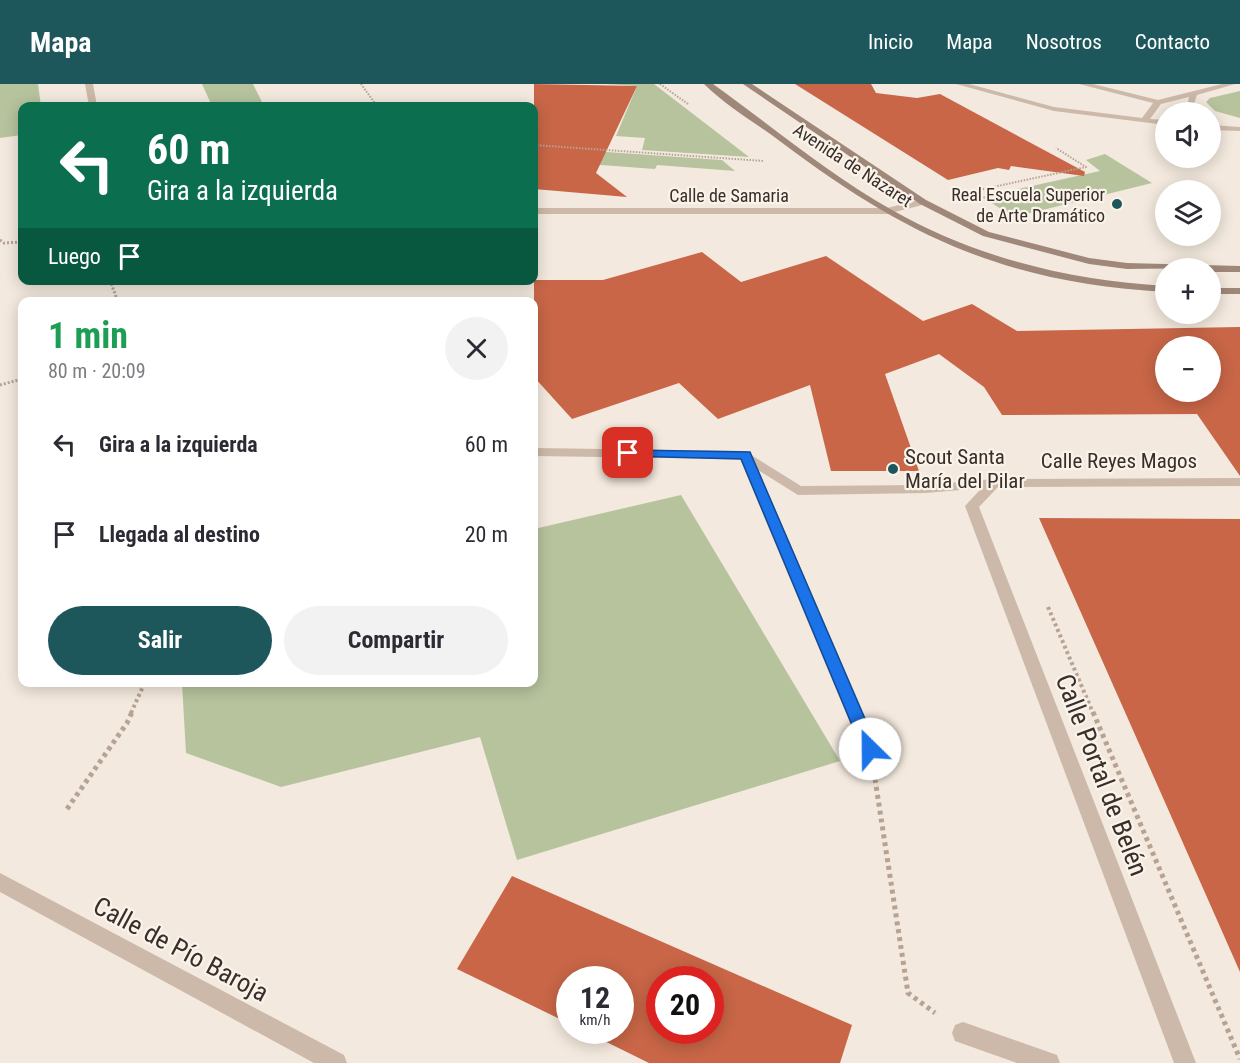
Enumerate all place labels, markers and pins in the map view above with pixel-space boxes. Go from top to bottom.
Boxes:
place label: Real Escuela Superior de Arte Dramático [951,184,1106,226]
marker: Real Escuela Superior de Arte Dramático [1110,197,1124,211]
pin [602,427,653,478]
place label: Scout Santa María del Pilar [905,445,1025,493]
marker: Scout Santa María del Pilar [886,462,900,476]

